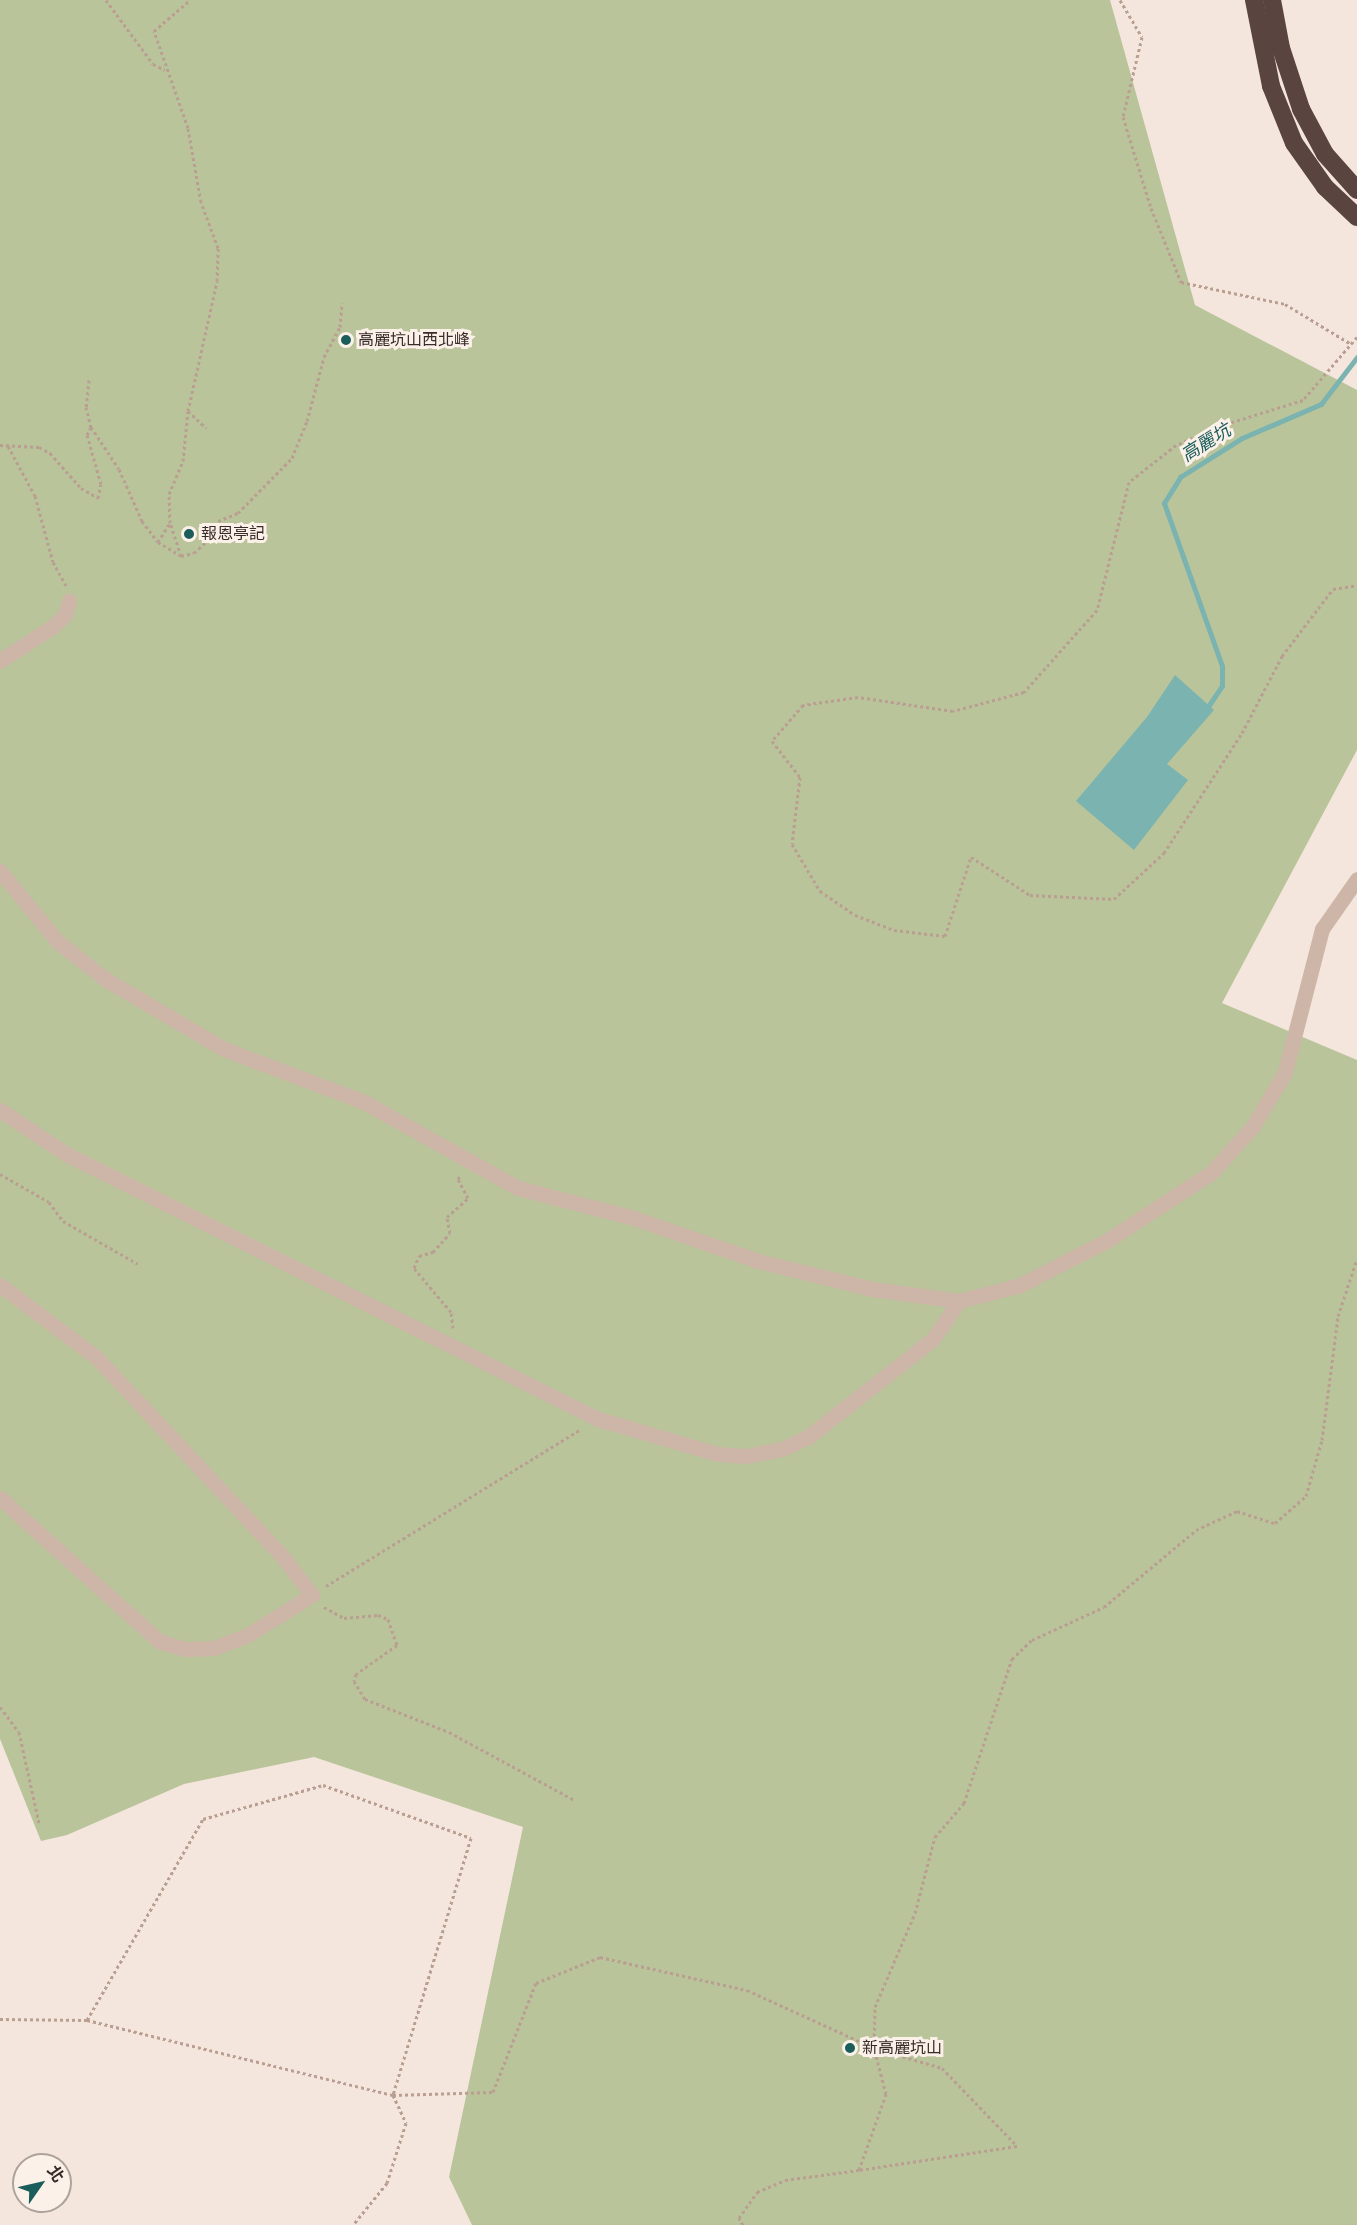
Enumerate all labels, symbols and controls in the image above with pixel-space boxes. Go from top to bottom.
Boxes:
place label: 高麗坑山西北峰 [358,330,470,350]
marker: 高麗坑山西北峰 [339,333,353,347]
water label: 高麗坑 [1177,420,1235,466]
place label: 報恩亭記 [201,524,265,544]
marker: 報恩亭記 [182,527,196,541]
place label: 新高麗坑山 [862,2038,942,2058]
marker: 新高麗坑山 [843,2041,857,2055]
north arrow [12,2153,72,2213]
text: 北 [42,2161,69,2187]

